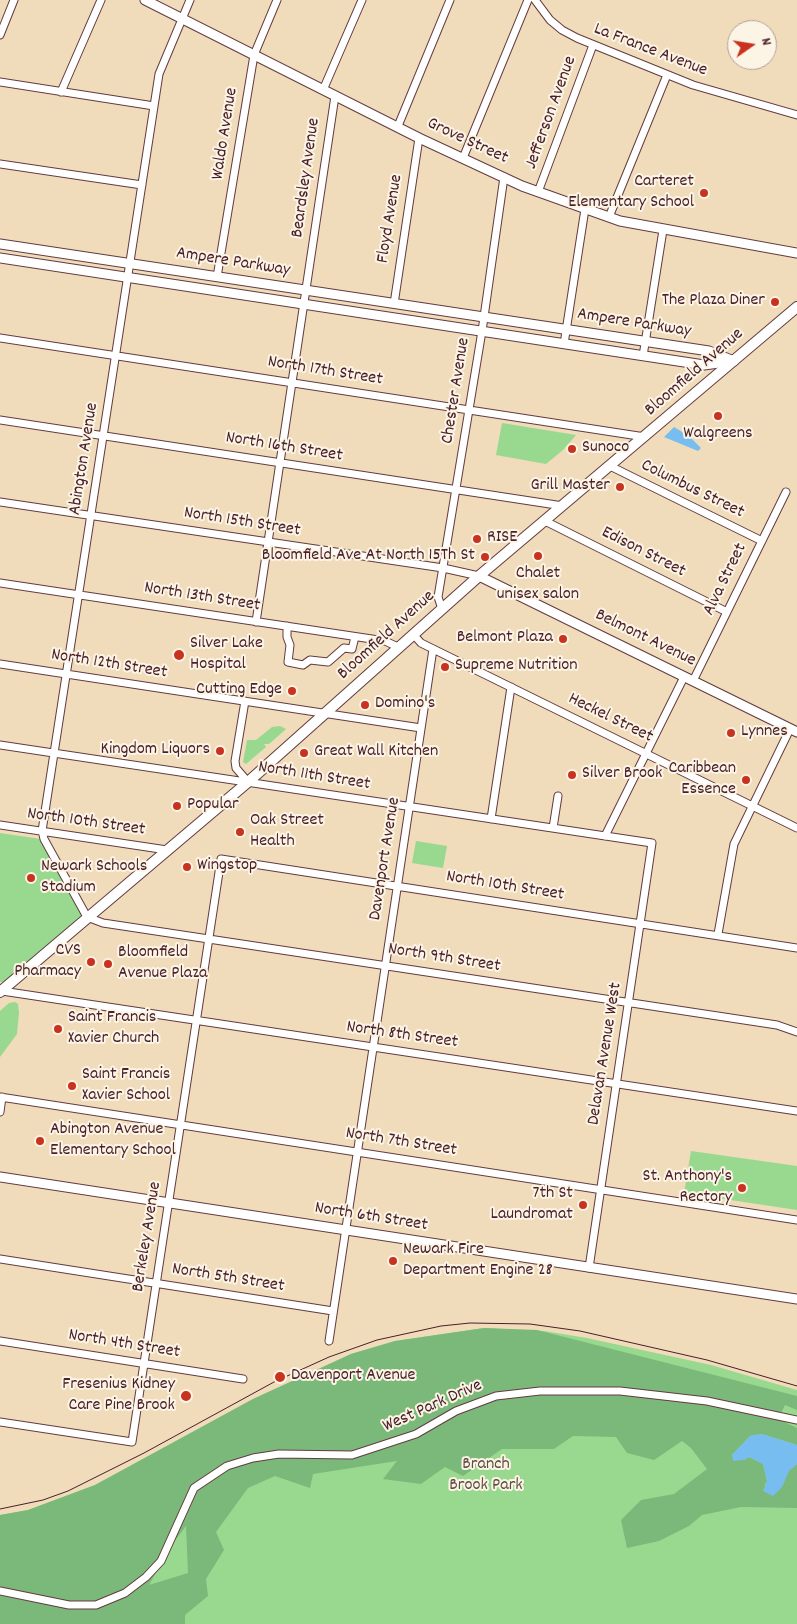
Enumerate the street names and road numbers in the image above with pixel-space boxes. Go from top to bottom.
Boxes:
street label: La France Avenue [590,19,710,83]
street label: Jefferson Avenue [522,54,582,172]
street label: Waldo Avenue [208,86,244,182]
street label: Grove Street [423,114,511,170]
street label: Beardsley Avenue [288,117,326,239]
street label: Floyd Avenue [373,173,409,265]
street label: Ampere Parkway [174,243,292,283]
street label: Ampere Parkway [575,304,693,344]
street label: Bloomfield Avenue [641,324,749,422]
street label: Chester Avenue [438,336,476,446]
street label: North 17th Street [266,352,384,392]
street label: Abington Avenue [65,401,105,517]
street label: North 16th Street [224,428,344,468]
street label: Columbus Street [637,456,747,524]
street label: North 15th Street [182,503,302,543]
street label: Edison Street [597,523,689,583]
street label: Alva Street [699,540,753,620]
street label: North 13th Street [142,578,262,618]
street label: Bloomfield Avenue [334,587,440,685]
street label: Belmont Avenue [591,605,699,673]
street label: North 12th Street [49,645,169,685]
street label: Heckel Street [564,689,656,749]
street label: North 11th Street [256,757,372,797]
street label: Davenport Avenue [366,796,406,922]
street label: North 10th Street [26,804,146,842]
street label: North 10th Street [444,867,566,907]
street label: North 9th Street [386,939,502,979]
street label: Delavan Avenue West [584,981,628,1127]
street label: North 8th Street [345,1017,459,1055]
street label: North 7th Street [344,1124,458,1162]
street label: Berkeley Avenue [129,1180,167,1294]
street label: North 6th Street [313,1198,429,1238]
street label: North 5th Street [170,1259,286,1299]
street label: North 4th Street [67,1326,181,1364]
street label: West Park Drive [380,1376,486,1438]

